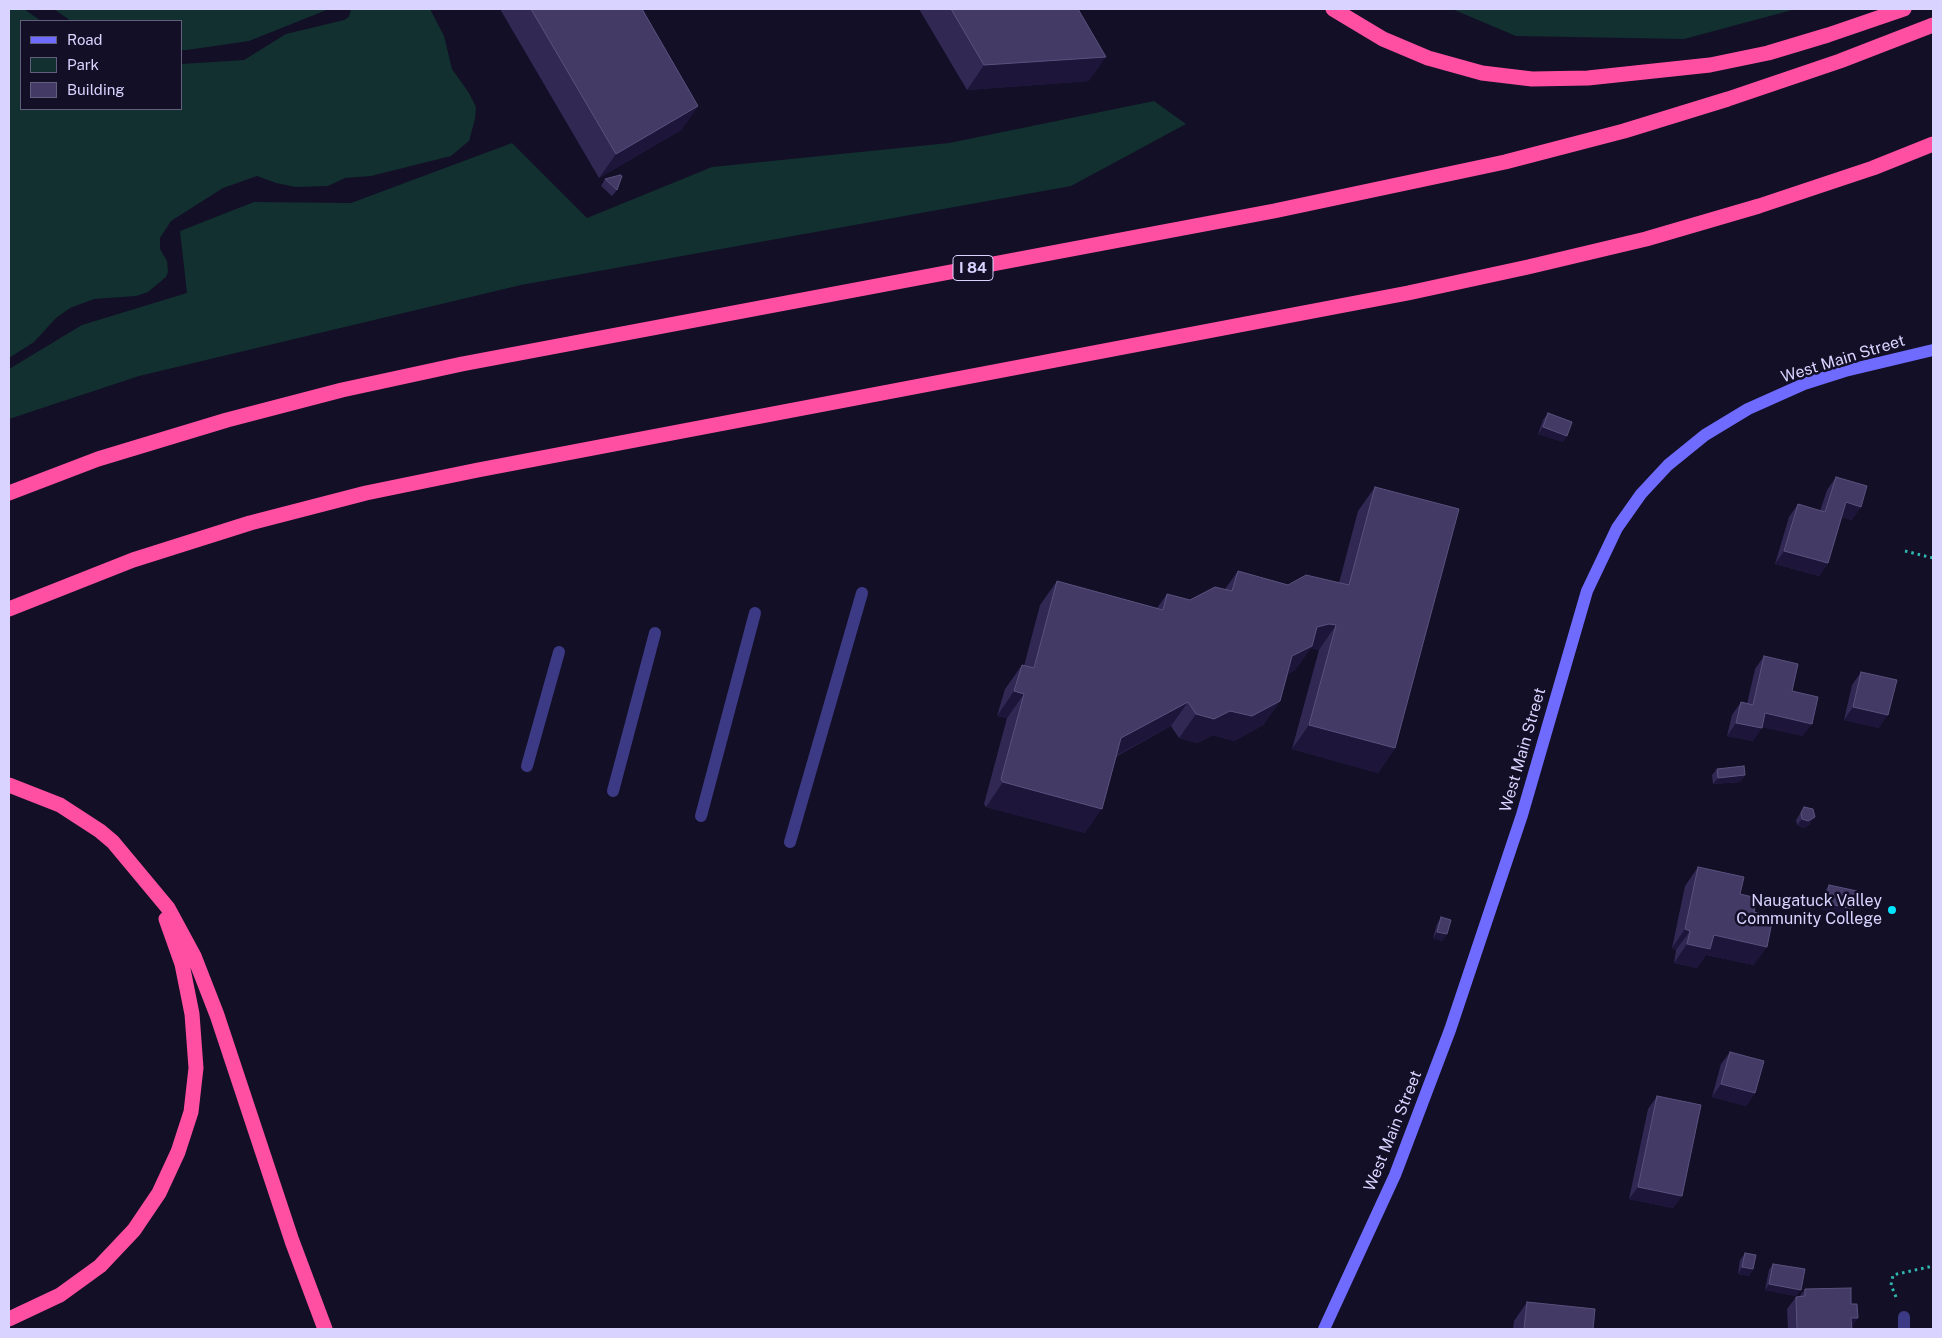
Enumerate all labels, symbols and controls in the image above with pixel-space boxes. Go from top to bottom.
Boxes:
legend [20,20,182,110]
text: Road [67,31,103,48]
text: Park [67,56,99,73]
text: Building [67,81,125,98]
road number: I 84 [953,256,993,280]
street label: West Main Street [1779,331,1907,387]
street label: West Main Street [1496,686,1550,814]
place label: Naugatuck Valley Community College [1736,891,1882,929]
marker: Naugatuck Valley Community College [1886,904,1898,916]
street label: West Main Street [1360,1068,1426,1194]

